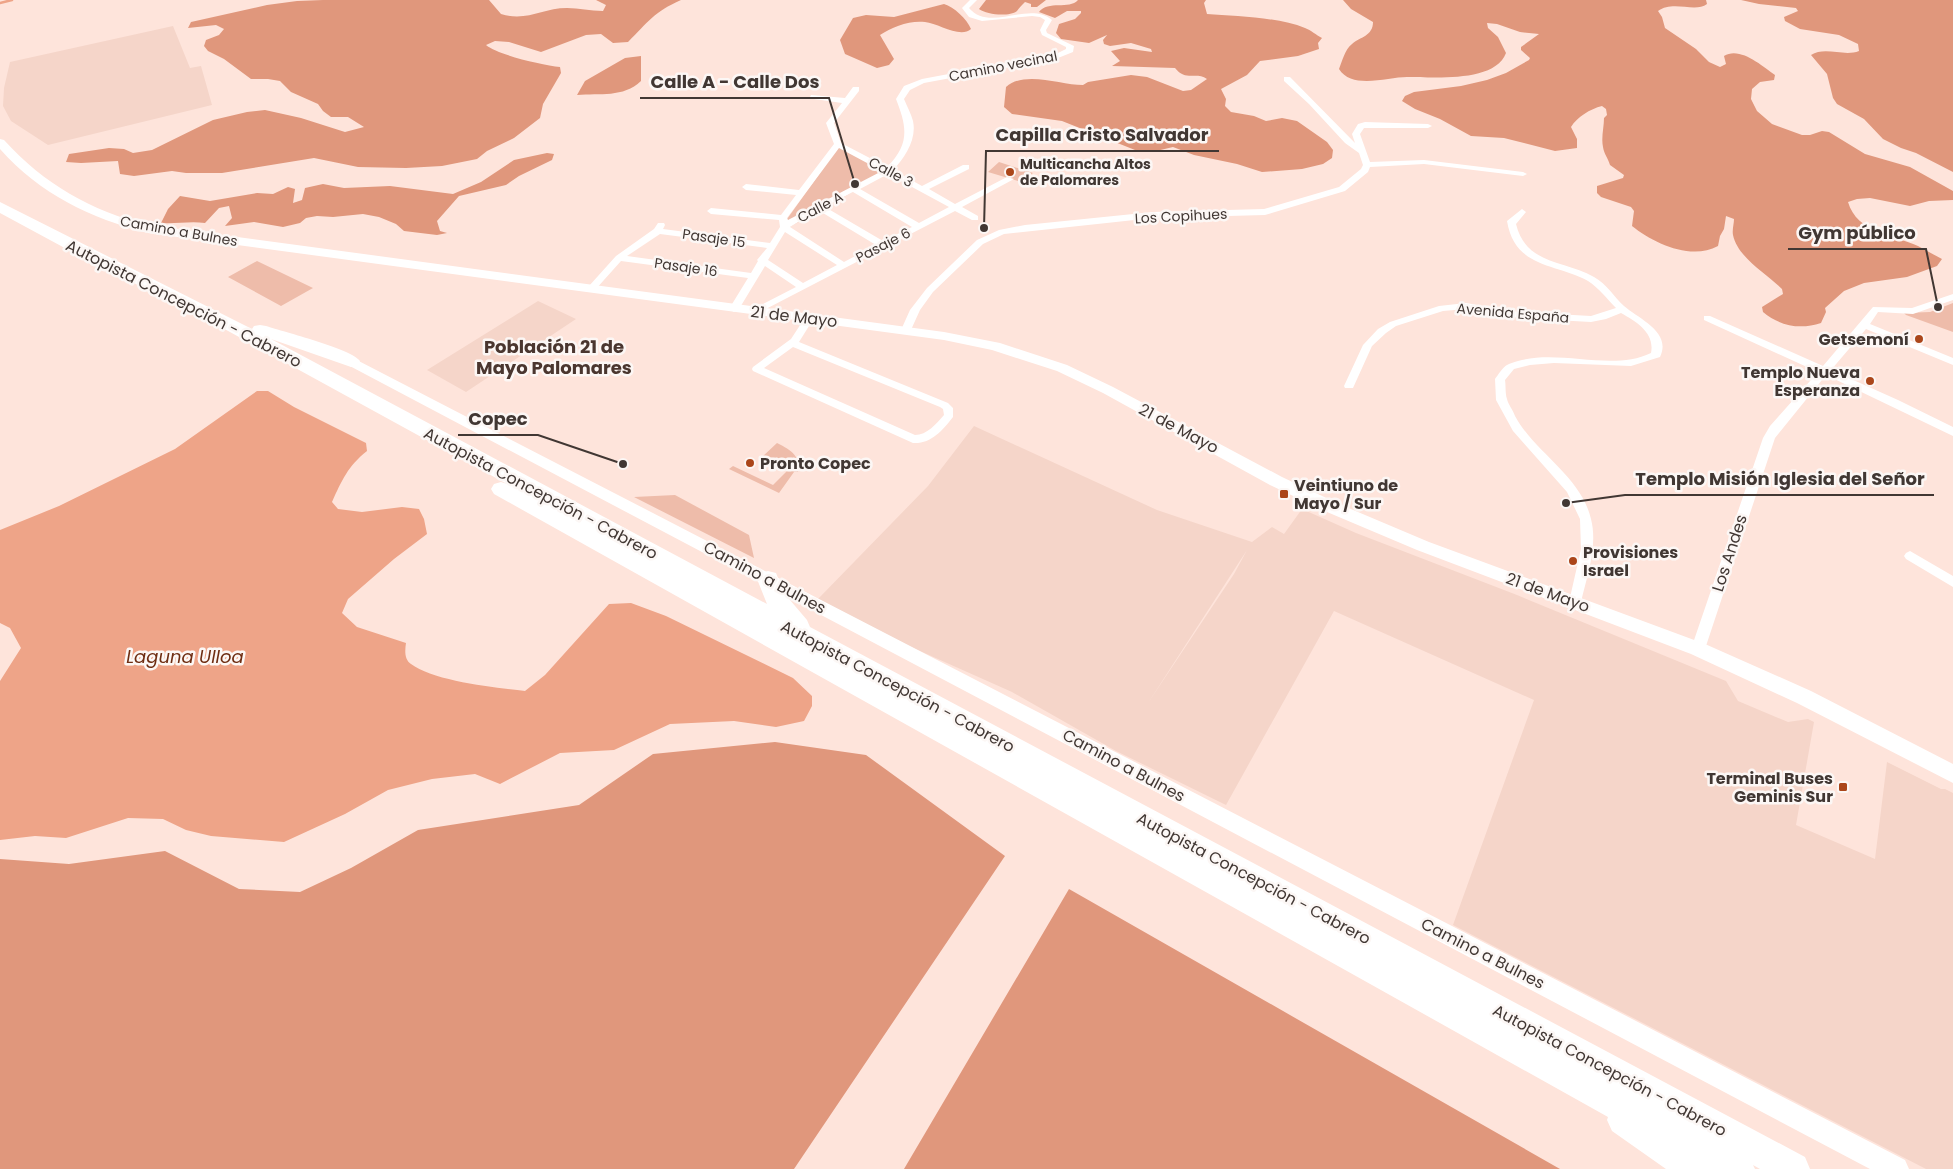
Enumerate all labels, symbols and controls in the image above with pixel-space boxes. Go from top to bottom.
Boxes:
street label: Camino vecinal [947,46,1059,86]
callout: Calle A - Calle Dos [640,65,829,98]
text: Calle A - Calle Dos [651,69,819,94]
callout: Capilla Cristo Salvador [986,118,1219,151]
text: Capilla Cristo Salvador [996,122,1209,147]
street label: Calle 3 [865,152,917,192]
place label: Multicancha Altos de Palomares [1020,154,1151,190]
marker: Multicancha Altos de Palomares [1004,166,1016,178]
street label: Calle A [794,187,846,227]
street label: Los Copihues [1134,204,1228,228]
street label: Camino a Bulnes [119,211,239,251]
callout: Gym público [1788,216,1926,249]
text: Gym público [1798,220,1916,245]
street label: Pasaje 6 [852,223,914,267]
street label: Pasaje 15 [681,224,747,252]
street label: Autopista Concepción - Cabrero [62,234,306,373]
street label: Pasaje 16 [653,253,719,281]
street label: Avenida España [1456,298,1570,328]
street label: 21 de Mayo [749,300,839,333]
place label: Getsemoní [1819,328,1909,351]
marker: Getsemoní [1913,333,1925,345]
district label: Población 21 de Mayo Palomares [476,334,632,380]
place label: Templo Nueva Esperanza [1741,361,1860,402]
marker: Templo Nueva Esperanza [1864,375,1876,387]
street label: 21 de Mayo [1135,398,1223,459]
callout: Copec [458,402,538,435]
text: Copec [468,406,528,431]
street label: Autopista Concepción - Cabrero [420,422,662,565]
place label: Pronto Copec [760,452,871,475]
marker: Pronto Copec [744,457,756,469]
callout: Templo Misión Iglesia del Señor [1625,462,1934,495]
text: Templo Misión Iglesia del Señor [1635,466,1925,491]
place label: Veintiuno de Mayo / Sur [1294,474,1398,515]
marker: Veintiuno de Mayo / Sur [1278,488,1290,500]
street label: Los Andes [1706,512,1753,595]
street label: Camino a Bulnes [699,535,830,620]
place label: Provisiones Israel [1583,541,1678,582]
marker: Provisiones Israel [1567,555,1579,567]
street label: 21 de Mayo [1503,567,1593,618]
street label: Autopista Concepción - Cabrero [777,615,1019,758]
water label: Laguna Ulloa [126,644,244,669]
street label: Camino a Bulnes [1058,723,1189,808]
place label: Terminal Buses Geminis Sur [1706,767,1833,808]
marker: Terminal Buses Geminis Sur [1837,781,1849,793]
street label: Autopista Concepción - Cabrero [1133,807,1375,950]
street label: Camino a Bulnes [1417,912,1549,995]
street label: Autopista Concepción - Cabrero [1489,999,1731,1142]

